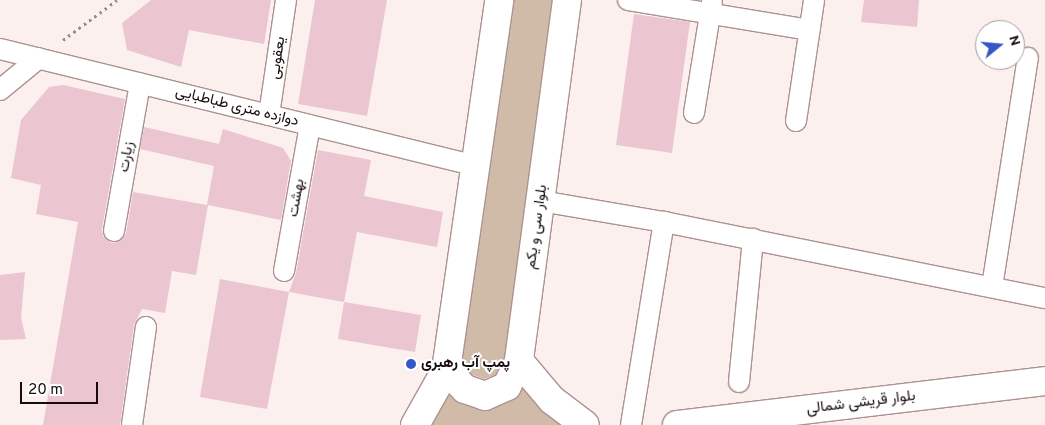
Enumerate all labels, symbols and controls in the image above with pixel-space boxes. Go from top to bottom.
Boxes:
north arrow [975,20,1025,70]
text: N [1004,33,1023,48]
street label: یعقوبی [266,35,290,81]
street label: دوازده متری طباطبایی [173,83,301,131]
street label: زیارت [115,140,139,174]
street label: بهشت [285,177,309,219]
street label: بلوار سی و یکم [522,184,552,270]
place label: پمپ آب رهبری [421,355,510,373]
marker: پمپ آب رهبری [405,358,417,370]
scale bar [22,372,100,404]
text: 20 m [28,381,63,400]
street label: بلوار قریشی شمالی [805,387,917,419]

